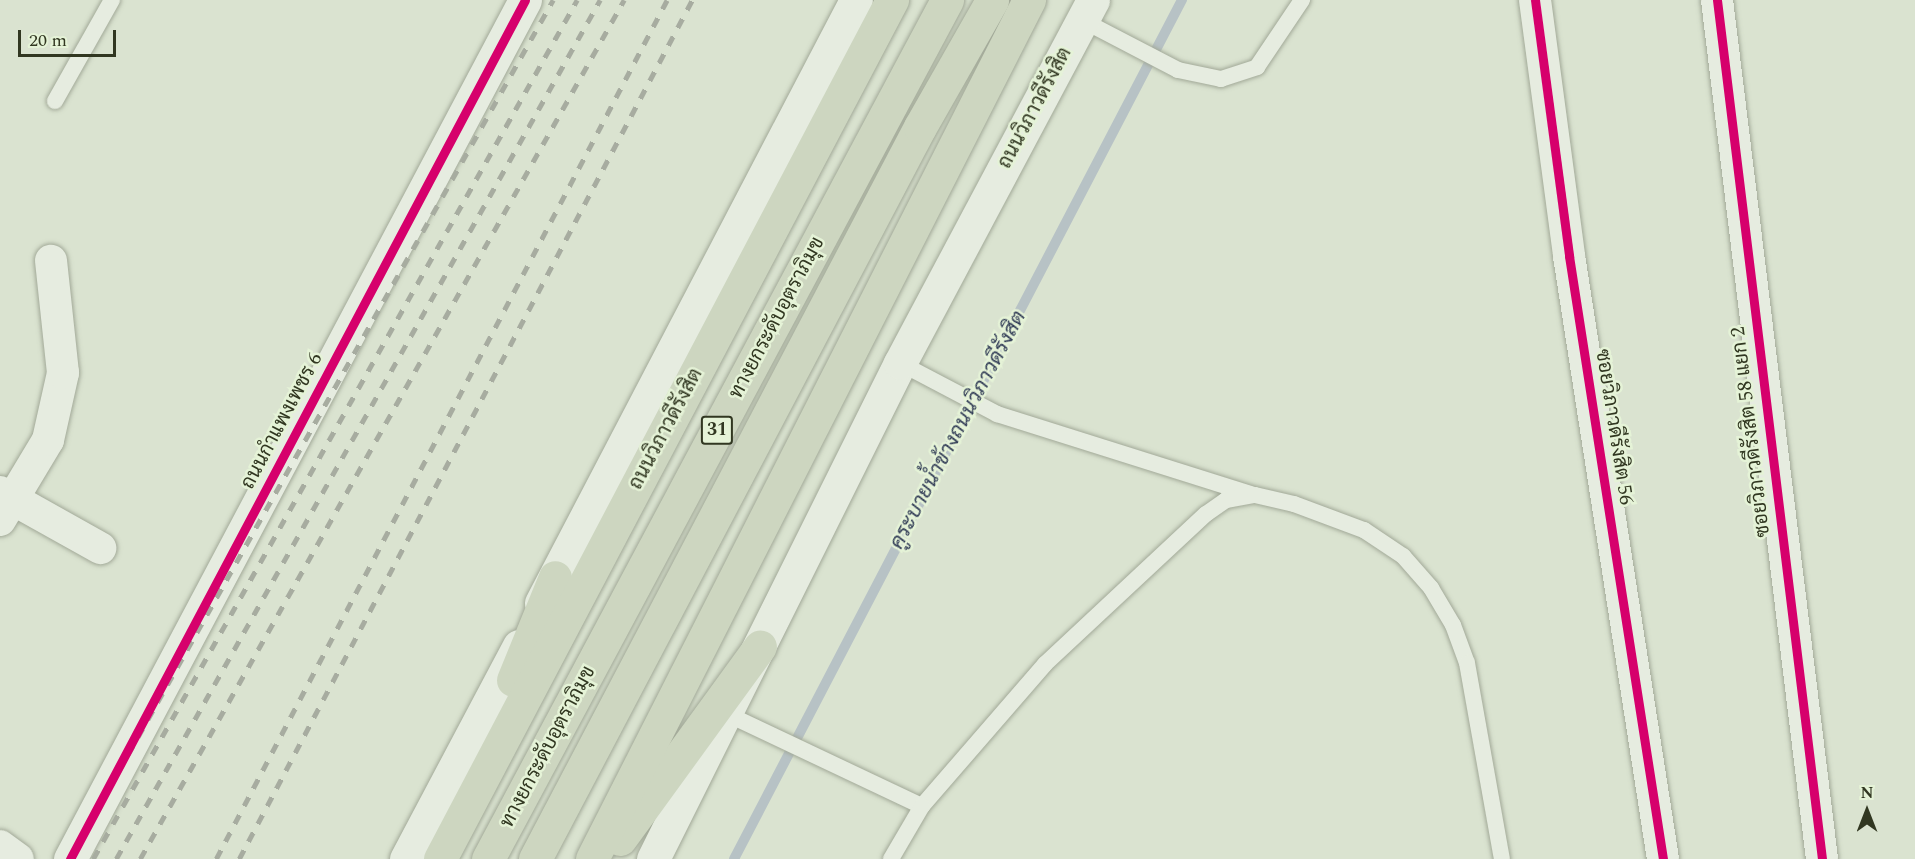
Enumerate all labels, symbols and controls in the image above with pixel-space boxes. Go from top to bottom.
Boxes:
scale bar [21,18,118,56]
text: 20 m [29,27,67,54]
street label: ถนนวิภาวดีรังสิต [993,43,1077,173]
street label: ทางยกระดับอุตราภิมุข [724,233,830,403]
water label: คูระบายน้ำข้างถนนวิภาวดีรังสิต [884,307,1032,553]
street label: ซอยวิภาวดีรังสิต 58 แยก 2 [1726,325,1776,539]
street label: ซอยวิภาวดีรังสิต 56 [1590,347,1638,507]
street label: ถนนกำแพงเพชร 6 [236,349,328,493]
street label: ถนนวิภาวดีรังสิต [624,364,708,494]
road number: 31 [700,415,734,445]
street label: ทางยกระดับอุตราภิมุข [495,662,601,832]
north arrow [1837,781,1897,841]
text: N [1860,781,1874,805]

